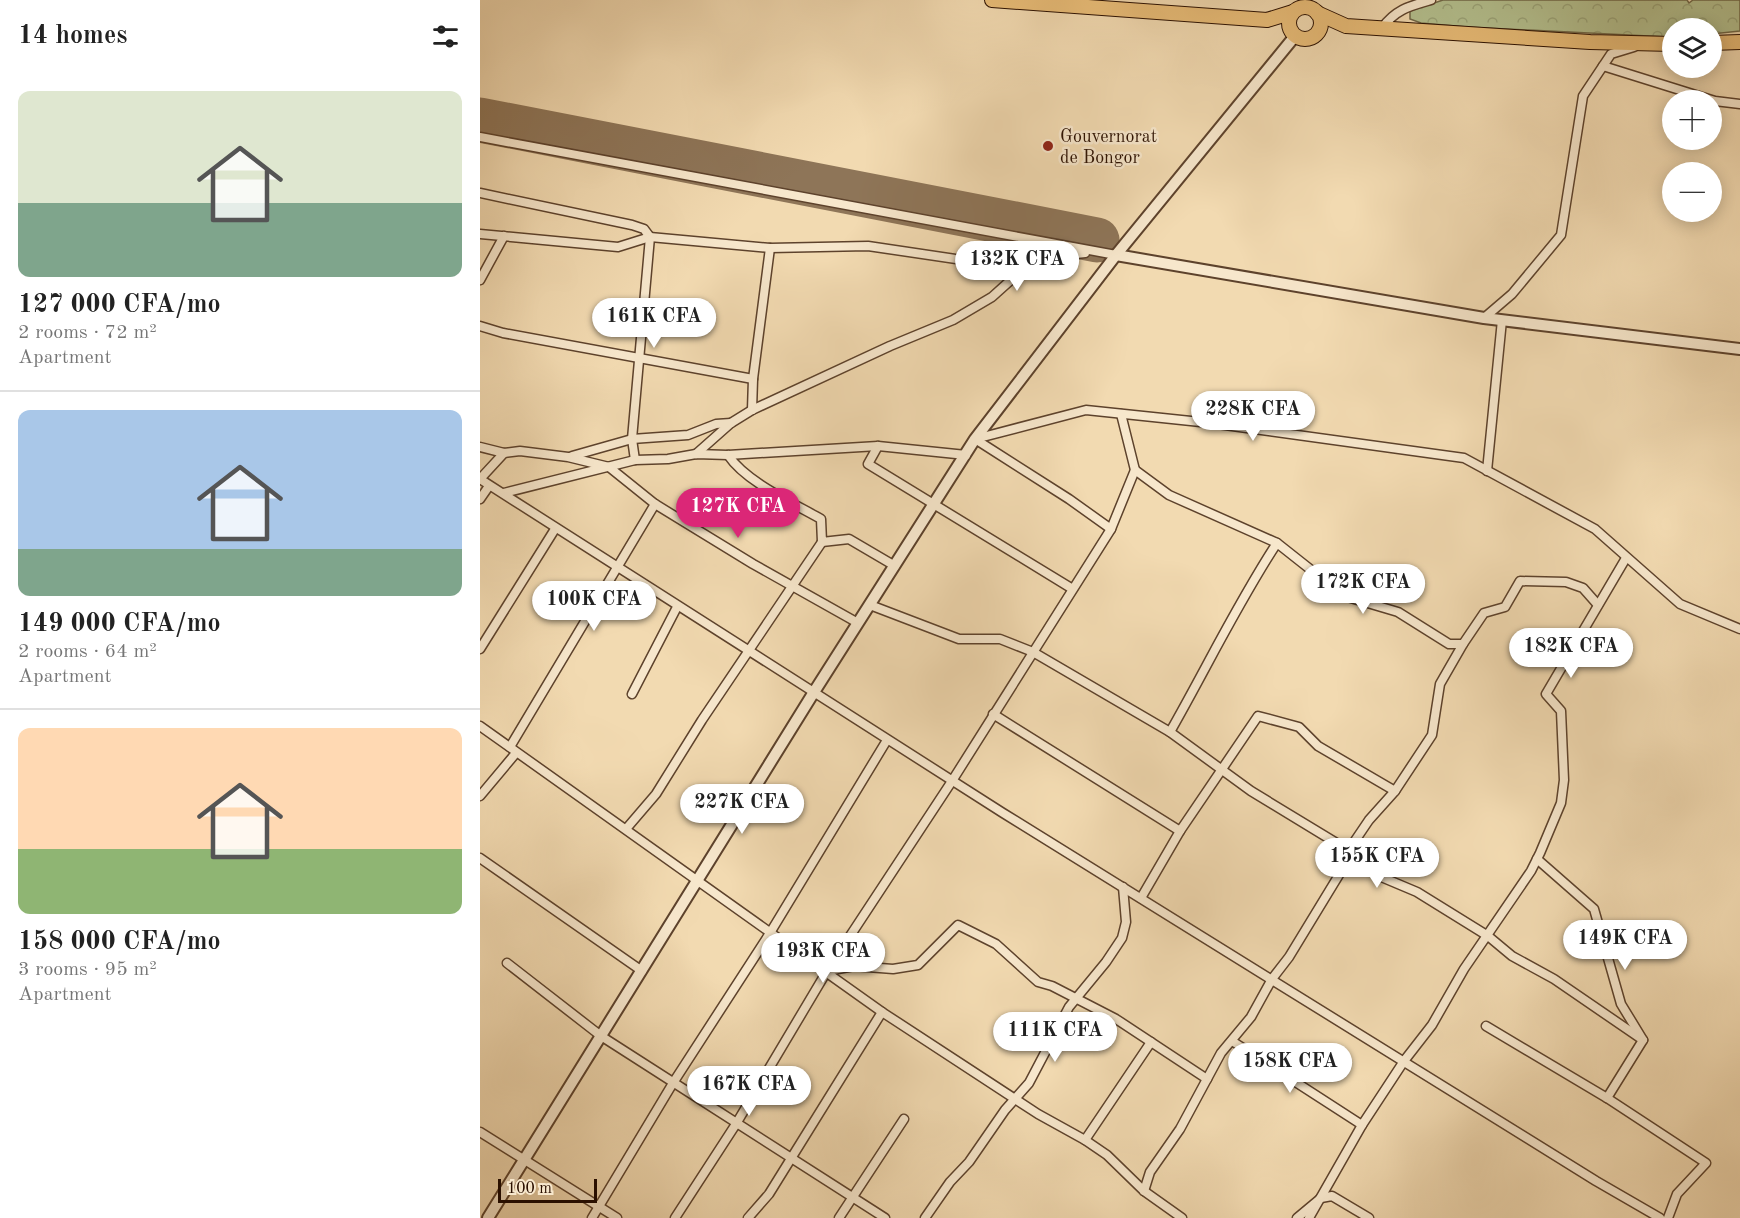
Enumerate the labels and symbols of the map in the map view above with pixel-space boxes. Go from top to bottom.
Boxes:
place label: Gouvernorat de Bongor [1060,128,1157,167]
marker: Gouvernorat de Bongor [1041,139,1055,153]
pin: 132K CFA [955,241,1079,292]
pin: 161K CFA [592,298,716,349]
pin: 228K CFA [1191,391,1315,442]
pin: 127K CFA [676,488,800,539]
pin: 172K CFA [1301,564,1425,615]
pin: 100K CFA [532,581,656,632]
pin: 182K CFA [1509,628,1633,679]
pin: 227K CFA [680,784,804,835]
pin: 155K CFA [1315,838,1439,889]
pin: 149K CFA [1563,920,1687,971]
pin: 193K CFA [761,933,885,984]
pin: 111K CFA [993,1012,1117,1063]
pin: 158K CFA [1228,1043,1352,1094]
pin: 167K CFA [687,1066,811,1117]
scale bar [498,1176,597,1204]

